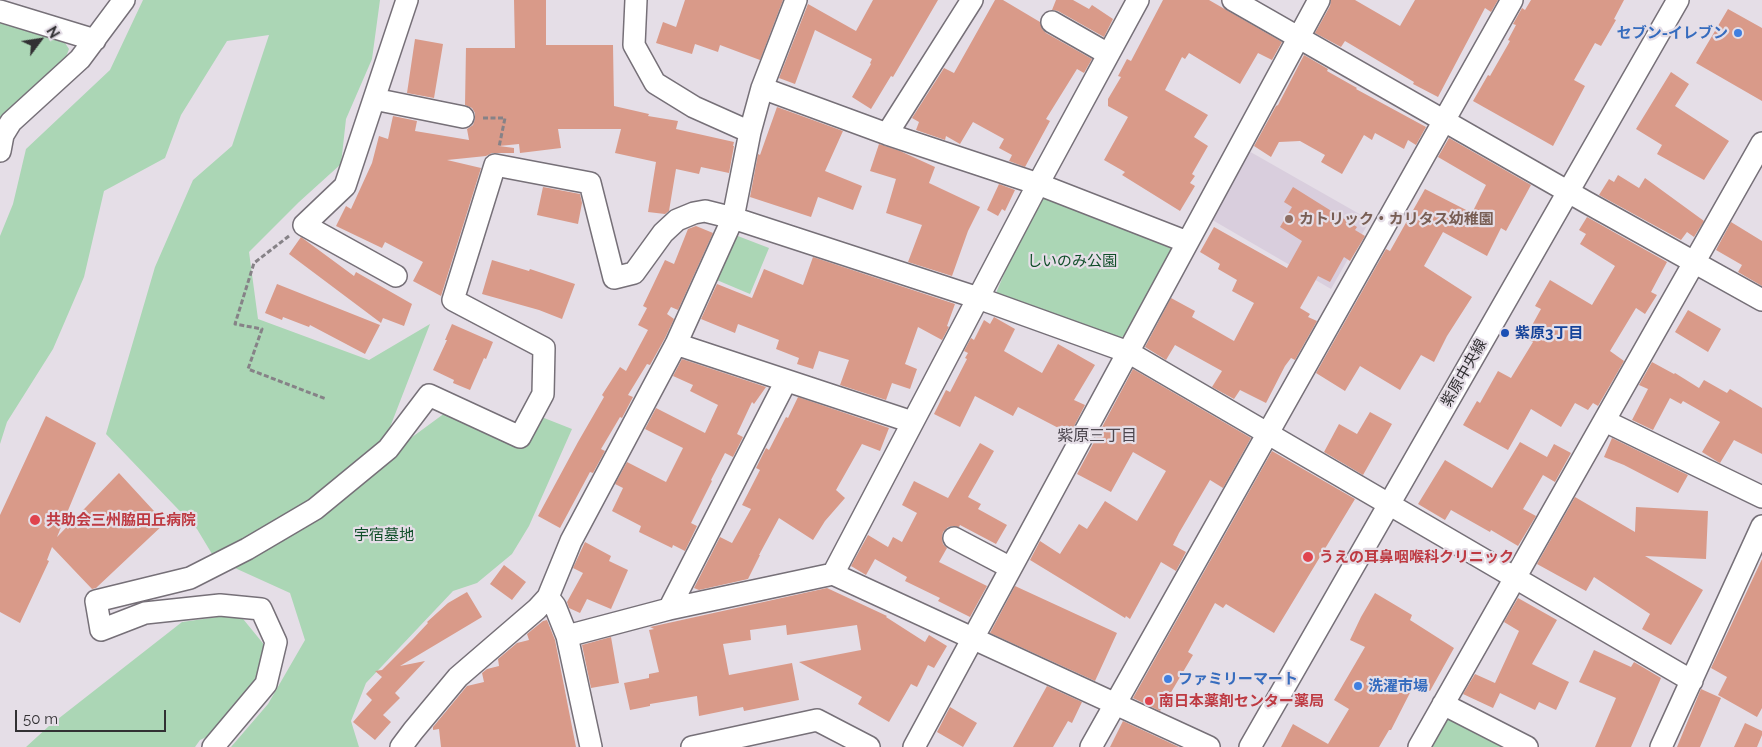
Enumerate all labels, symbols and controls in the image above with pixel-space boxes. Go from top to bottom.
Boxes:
north arrow [15,15,65,65]
text: N [43,24,62,41]
place label: セブン-イレブン [1617,24,1728,42]
marker: セブン-イレブン [1732,27,1744,39]
place label: カトリック・カリタス幼稚園 [1299,210,1494,228]
marker: カトリック・カリタス幼稚園 [1283,213,1295,225]
park label: しいのみ公園 [1027,252,1117,270]
place label: 紫原3丁目 [1515,324,1583,342]
marker: 紫原3丁目 [1499,327,1511,339]
street label: 紫原中央線 [1437,336,1491,410]
district label: 紫原三丁目 [1057,426,1137,446]
place label: 共助会三州脇田丘病院 [46,511,196,529]
marker: 共助会三州脇田丘病院 [28,513,42,527]
park label: 宇宿墓地 [354,526,414,544]
place label: うえの耳鼻咽喉科クリニック [1319,548,1514,566]
marker: うえの耳鼻咽喉科クリニック [1301,550,1315,564]
place label: ファミリーマート [1178,670,1298,688]
marker: ファミリーマート [1162,673,1174,685]
place label: 洗濯市場 [1368,677,1428,695]
marker: 洗濯市場 [1352,680,1364,692]
place label: 南日本薬剤センター薬局 [1159,692,1324,710]
marker: 南日本薬剤センター薬局 [1143,695,1155,707]
scale bar [18,700,169,732]
text: 50 m [23,710,58,728]

